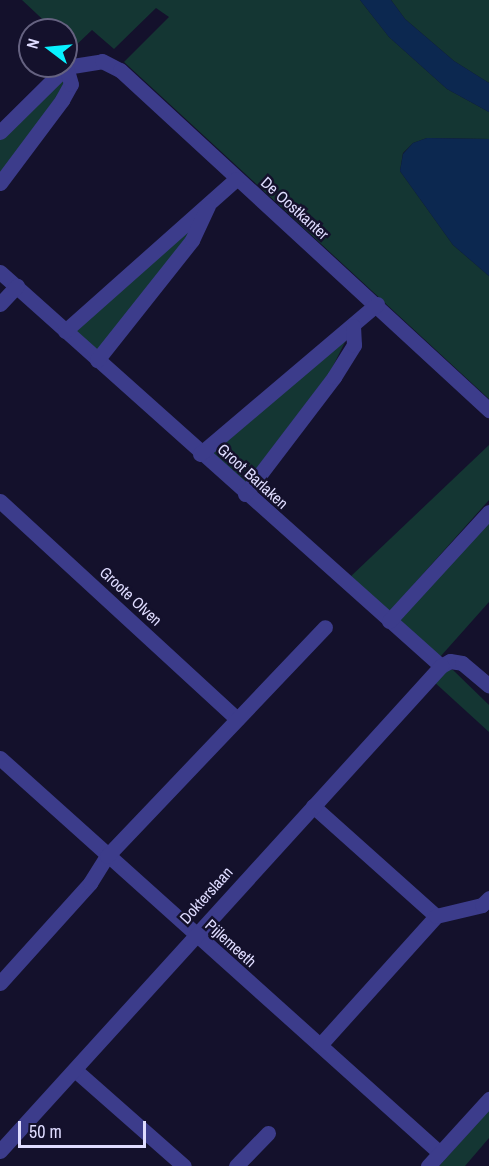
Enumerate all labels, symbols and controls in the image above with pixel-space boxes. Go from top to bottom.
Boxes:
north arrow [18,18,78,78]
text: N [21,36,44,51]
street label: De Oostkanter [257,173,333,243]
street label: Groot Barlaken [214,439,292,513]
street label: Groote Olven [96,562,166,630]
street label: Dokterslaan [175,863,237,927]
street label: Pijlemeeth [202,915,260,971]
scale bar [21,1109,148,1147]
text: 50 m [29,1119,62,1144]

